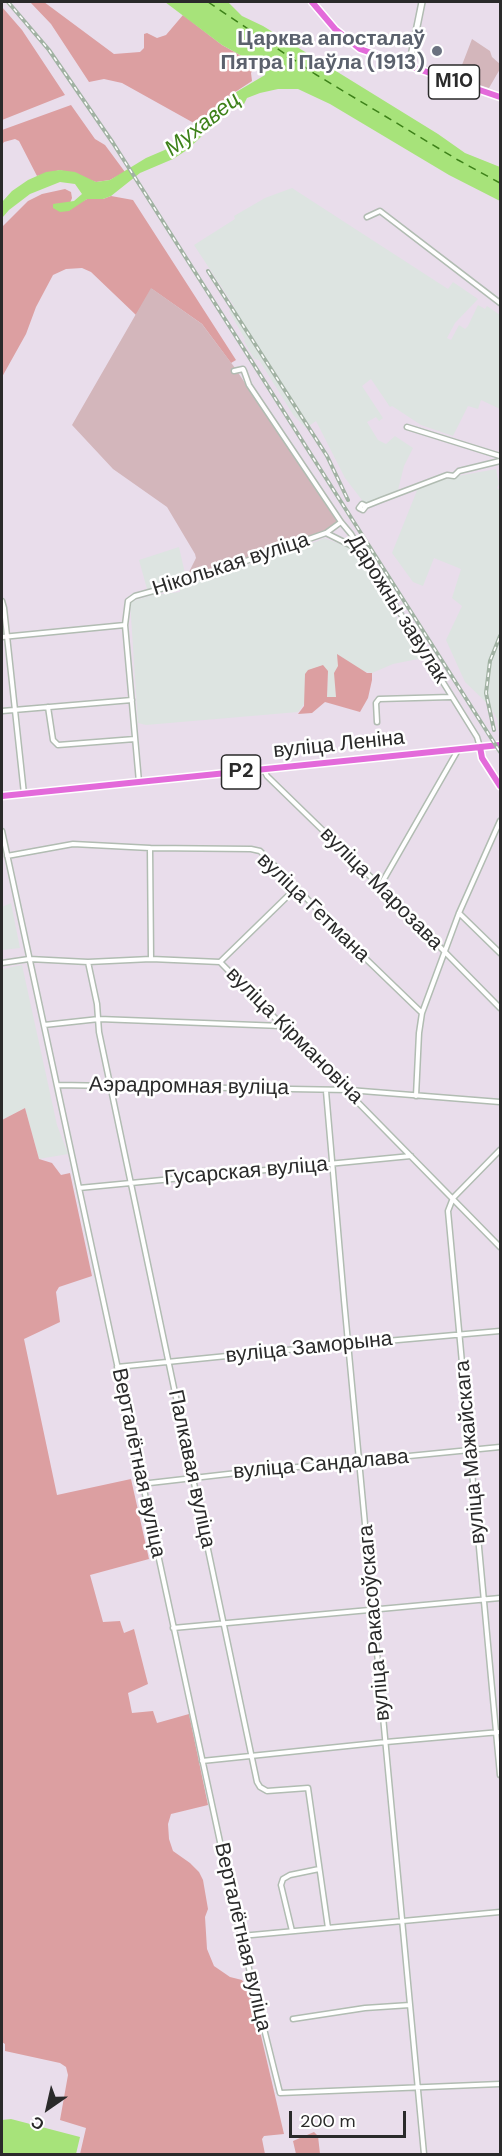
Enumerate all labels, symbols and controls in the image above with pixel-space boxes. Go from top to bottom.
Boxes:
place label: Царква апосталаў Пятра і Паўла (1913) [221,26,425,76]
marker: Царква апосталаў Пятра і Паўла (1913) [430,44,444,58]
road number: М10 [428,65,480,99]
water label: Мухавец [160,87,246,163]
street label: Ніколькая вуліца [149,528,313,602]
street label: Дарожны завулак [341,530,453,688]
street label: вуліца Леніна [272,726,406,764]
road number: Р2 [222,755,260,789]
street label: вуліца Марозава [314,822,448,956]
street label: вуліца Гетмана [251,848,375,968]
street label: вуліца Кірмановіча [220,962,368,1110]
street label: Аэрадромная вуліца [89,1073,289,1101]
street label: Гусарская вуліца [163,1152,329,1192]
street label: вуліца Заморына [224,1327,394,1369]
street label: вуліца Мажайскага [450,1359,492,1545]
street label: Верталётная вуліца [106,1366,170,1560]
street label: Палкавая вуліца [162,1388,220,1550]
street label: вуліца Сандалава [232,1445,410,1485]
street label: вуліца Ракасоўскага [354,1524,396,1722]
street label: Верталётная вуліца [208,1840,276,2034]
north arrow [18,2078,78,2138]
scale bar [292,2099,409,2137]
text: 200 m [300,2109,356,2133]
text: С [27,2111,48,2135]

